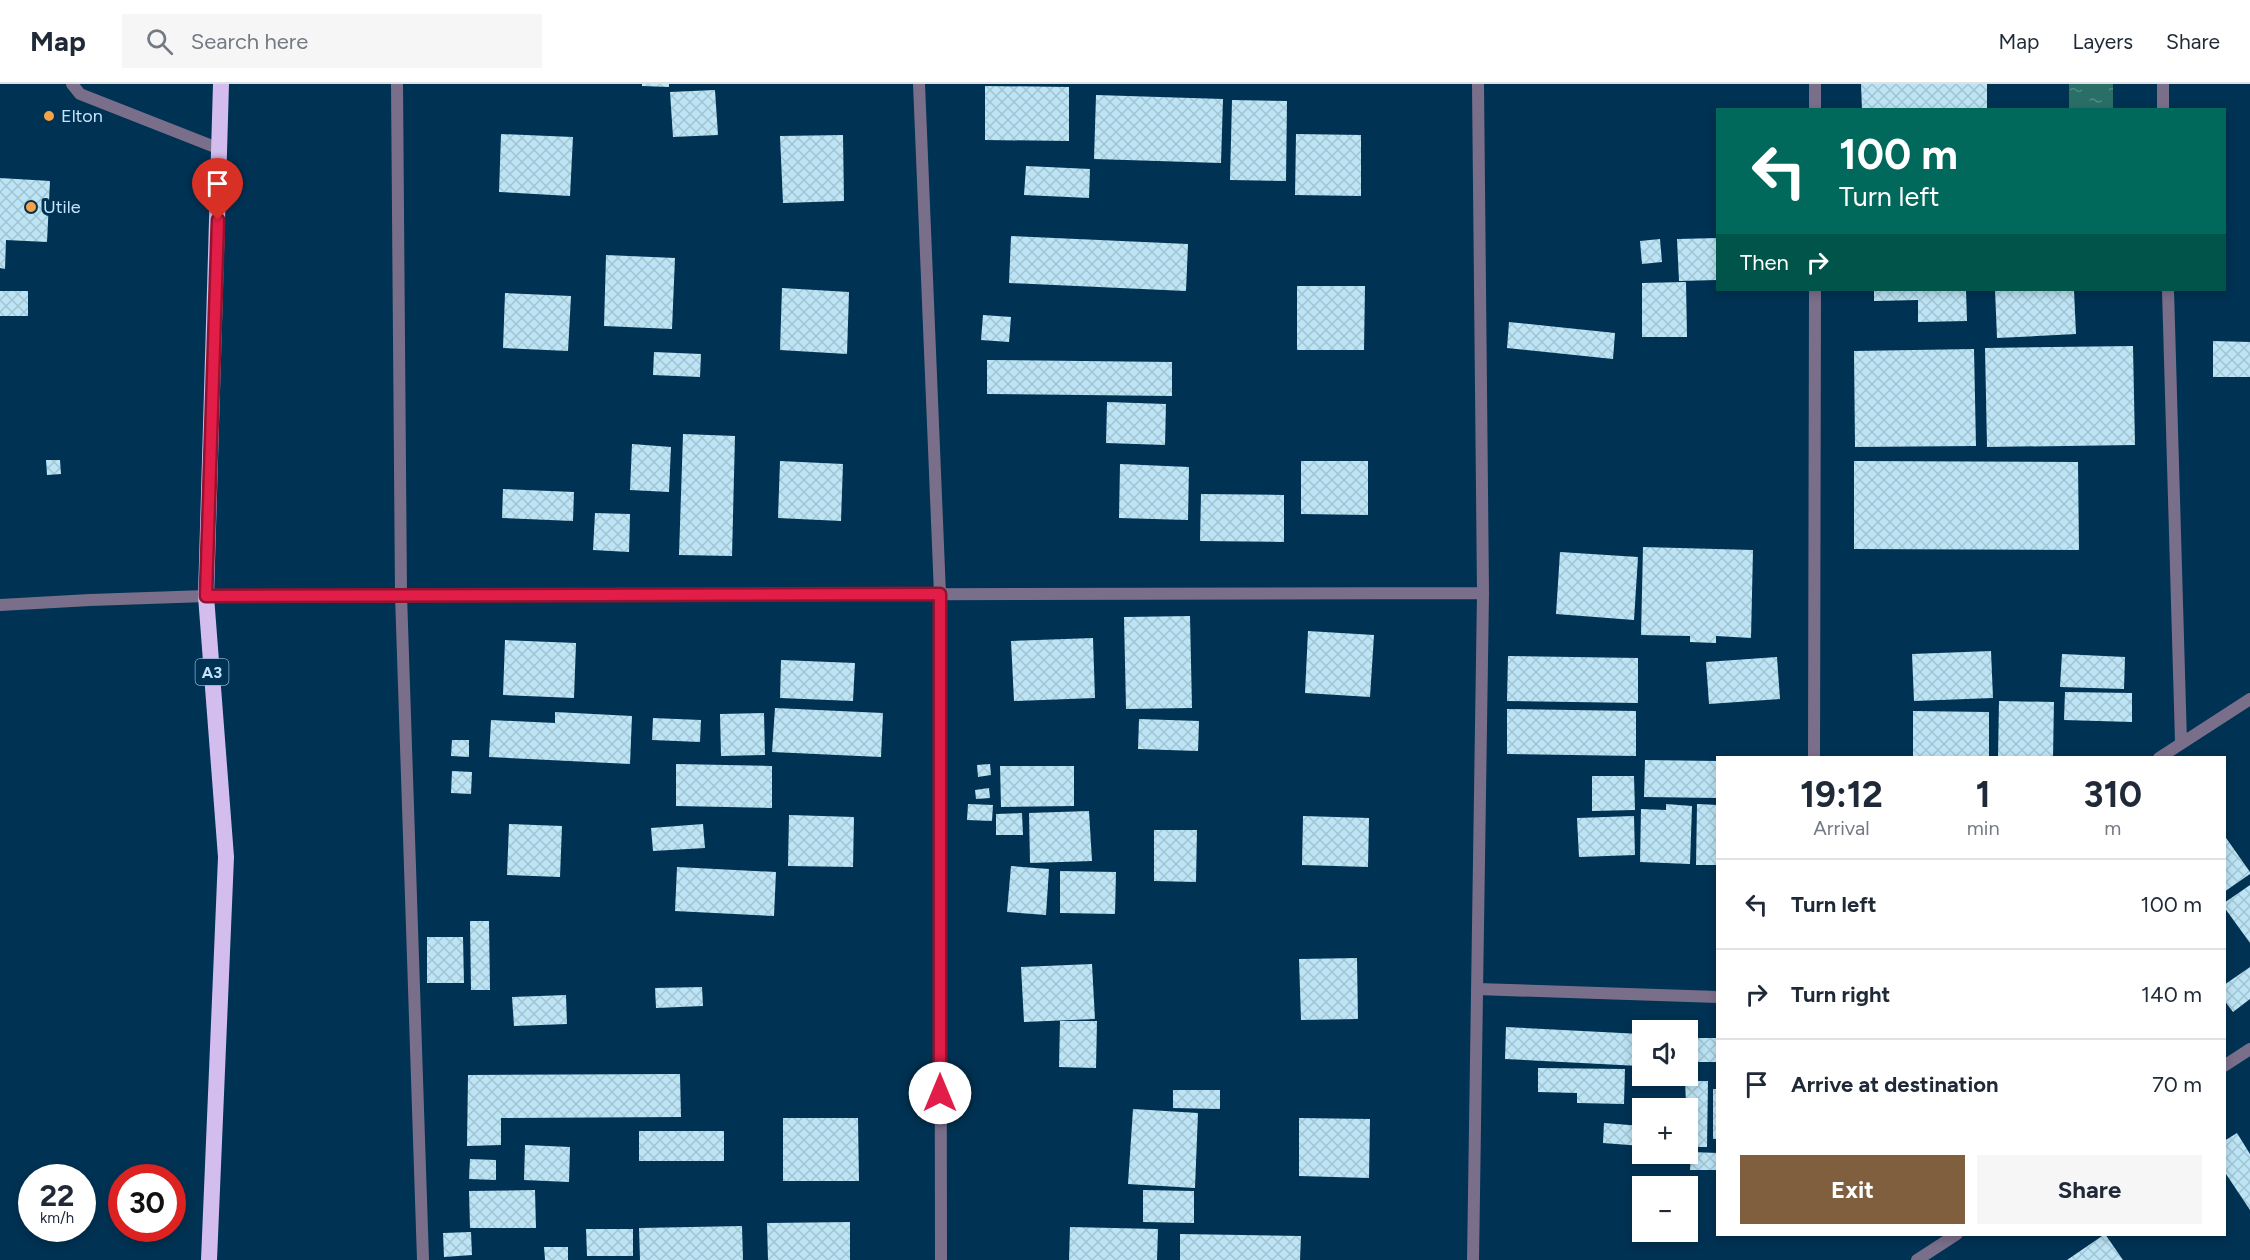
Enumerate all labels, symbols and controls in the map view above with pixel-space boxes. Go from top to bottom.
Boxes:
search box [122,14,542,68]
text: Map [30,24,86,58]
icon: search [143,25,176,58]
text: Search here [191,28,308,55]
text: Map [1999,29,2039,54]
text: Layers [2072,29,2133,54]
text: Share [2166,29,2220,54]
place label: Elton [61,105,103,127]
marker: Elton [42,109,56,123]
text: 100 m [1839,129,1958,180]
icon: left [1740,132,1818,210]
pin [192,158,243,220]
icon: arrive [201,167,234,200]
text: Turn left [1839,180,1939,213]
place label: Utile [43,196,81,218]
marker: Utile [24,200,38,214]
icon: right [1801,246,1834,279]
text: Then [1740,249,1789,276]
road number: A3 [196,659,228,685]
text: 19:12 [1800,773,1883,816]
text: 1 [1976,773,1991,816]
text: 310 [2084,773,2142,816]
text: Arrival [1813,816,1870,840]
text: min [1967,816,2000,840]
text: m [2104,816,2121,840]
icon: left [1740,888,1773,921]
text: Turn left [1791,891,1877,918]
text: 100 m [2141,891,2202,918]
icon: right [1740,978,1773,1011]
text: Turn right [1791,981,1890,1008]
text: 140 m [2141,981,2202,1008]
map controls [1632,1020,1698,1242]
button: sound [1632,1020,1698,1086]
position arrow [908,1061,972,1125]
icon: arrive [1740,1068,1773,1101]
text: Arrive at destination [1791,1071,1999,1098]
text: 70 m [2152,1071,2202,1098]
button: + [1632,1098,1698,1164]
button: Exit [1740,1155,1965,1224]
button: Share [1977,1155,2202,1224]
speed limit sign: 30 [108,1164,186,1242]
button: − [1632,1176,1698,1242]
text: 22 [40,1177,74,1214]
text: km/h [40,1209,74,1227]

